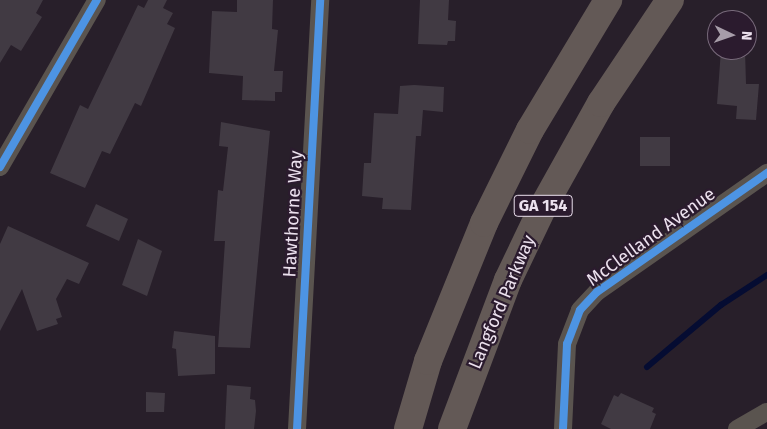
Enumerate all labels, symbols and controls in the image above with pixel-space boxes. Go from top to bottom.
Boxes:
north arrow [707,10,757,60]
text: N [738,31,755,41]
street label: Hawthorne Way [279,150,307,278]
street label: McClelland Avenue [583,183,719,291]
road number: GA 154 [513,192,573,220]
street label: Langford Parkway [464,232,540,372]

